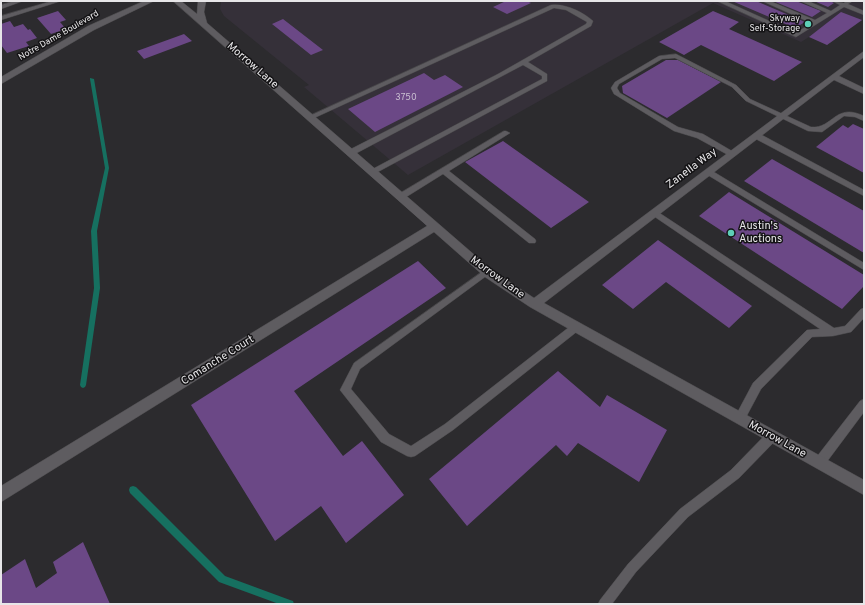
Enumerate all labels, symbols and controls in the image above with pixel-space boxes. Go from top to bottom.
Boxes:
street label: Notre Dame Boulevard [17,9,101,63]
place label: Skyway Self-Storage [749,14,800,35]
marker: Skyway Self-Storage [803,19,813,29]
street label: Morrow Lane [224,40,280,92]
house number: 3750 [395,93,417,103]
street label: Zanella Way [664,146,720,192]
place label: Austin's Auctions [739,220,782,246]
marker: Austin's Auctions [726,228,736,238]
street label: Morrow Lane [467,254,527,302]
street label: Comanche Court [179,333,257,389]
street label: Morrow Lane [746,419,808,461]

